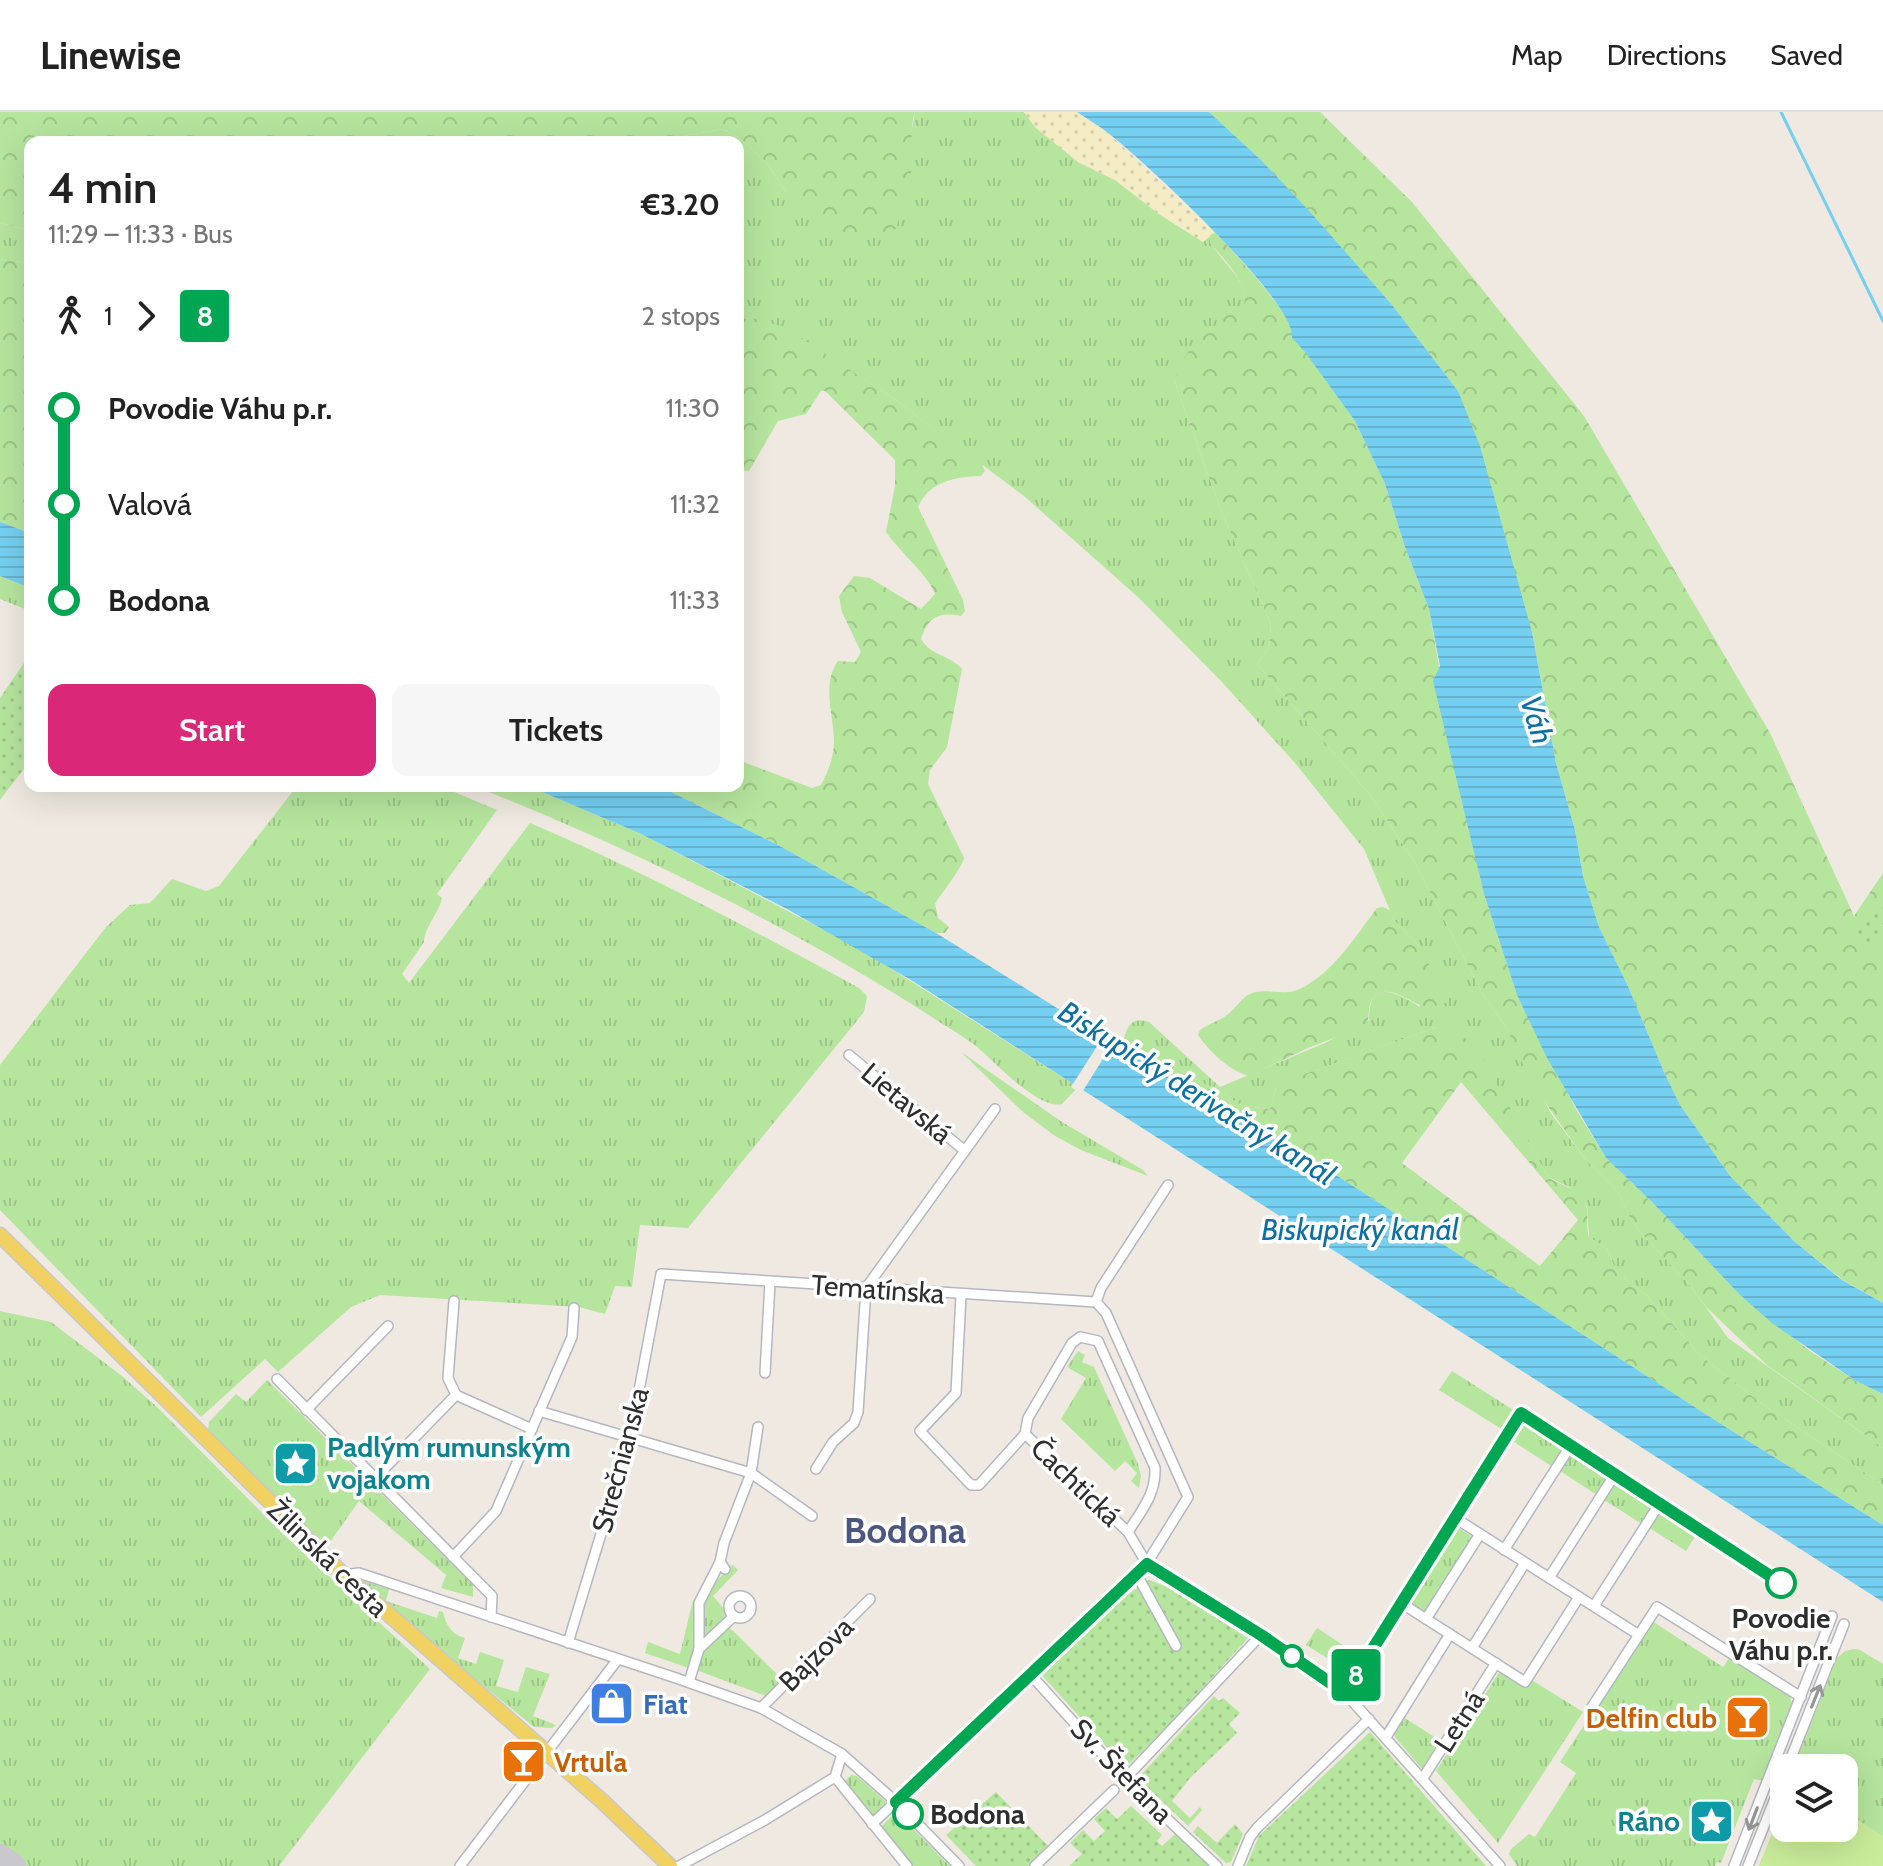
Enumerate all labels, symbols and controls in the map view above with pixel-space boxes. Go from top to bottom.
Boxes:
text: Linewise [40,32,181,79]
text: Map [1511,38,1563,72]
text: Directions [1607,38,1726,72]
text: Saved [1770,38,1843,72]
text: 4 min [48,161,157,214]
text: €3.20 [641,186,720,223]
text: 11:29 – 11:33 · Bus [48,218,233,250]
icon: walk [48,294,92,338]
icon: forward [124,294,168,338]
text: 8 [196,299,213,333]
text: 1 [104,300,112,332]
text: 2 stops [642,300,720,332]
text: Povodie Váhu p.r. [108,390,332,427]
text: 11:30 [665,392,720,424]
text: Valová [108,486,192,523]
text: 11:32 [670,488,720,520]
text: Bodona [108,582,210,619]
text: 11:33 [670,584,720,616]
button: Start [48,684,376,776]
button: Tickets [392,684,720,776]
water label: Váh [1512,692,1562,748]
water label: Biskupický derivačný kanál [1052,993,1342,1193]
street label: Lietavská [855,1055,960,1151]
water label: Biskupický kanál [1261,1211,1459,1248]
street label: Tematínska [810,1267,946,1311]
street label: Strečnianska [584,1383,656,1536]
place label: Padlým rumunským vojakom [327,1430,571,1496]
street label: Čachtická [1024,1431,1129,1534]
place icon: Padlým rumunským vojakom [272,1439,320,1487]
street label: Žilinská cesta [261,1492,396,1624]
district label: Bodona [844,1508,966,1552]
marker: Povodie Váhu p.r. [1766,1568,1796,1598]
place label: Povodie Váhu p.r. [1729,1601,1833,1667]
street label: Bajzova [772,1609,861,1698]
unlabelled marker [1281,1645,1303,1667]
line badge: 8 [1330,1649,1382,1701]
text: 8 [1348,1658,1364,1692]
shop icon: Fiat [588,1680,636,1728]
street label: Letná [1427,1683,1492,1758]
one-way arrow [1809,1684,1824,1709]
place label: Fiat [643,1687,688,1721]
bar icon: Delfin club [1724,1694,1772,1742]
place label: Delfin club [1586,1701,1717,1735]
street label: Sv. Štefana [1064,1712,1181,1831]
bar icon: Vrtuľa [499,1738,547,1786]
place label: Vrtuľa [554,1745,627,1779]
map controls [1770,1754,1858,1842]
button: layers [1770,1754,1858,1842]
place label: Bodona [930,1797,1025,1831]
place icon: Ráno [1687,1797,1735,1845]
marker: Bodona [893,1799,923,1829]
place label: Ráno [1617,1804,1680,1838]
one-way arrow [1745,1806,1759,1831]

